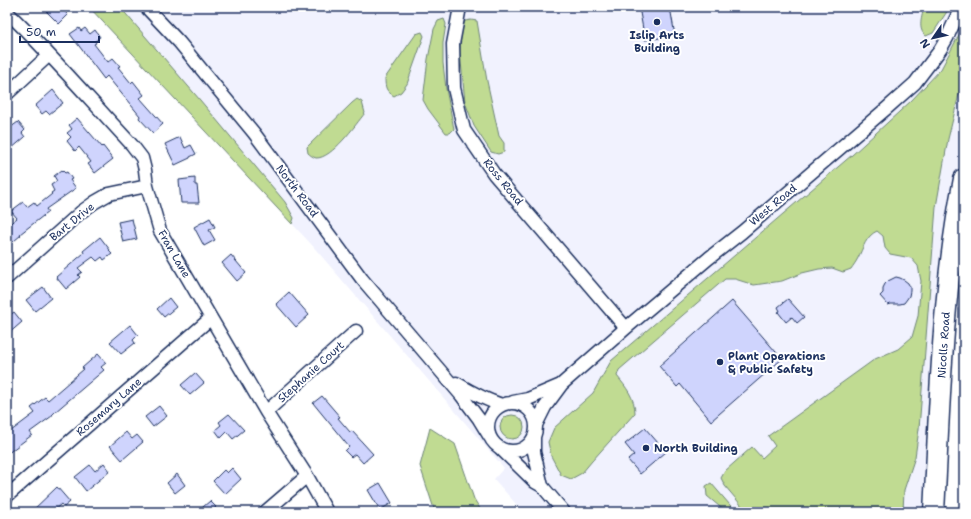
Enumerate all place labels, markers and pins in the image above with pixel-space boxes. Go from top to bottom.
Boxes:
marker: Islip Arts Building [652,17,662,27]
place label: Islip Arts Building [630,28,685,56]
place label: Plant Operations & Public Safety [728,349,826,377]
marker: Plant Operations & Public Safety [715,357,725,367]
place label: North Building [654,441,738,456]
marker: North Building [641,443,651,453]

